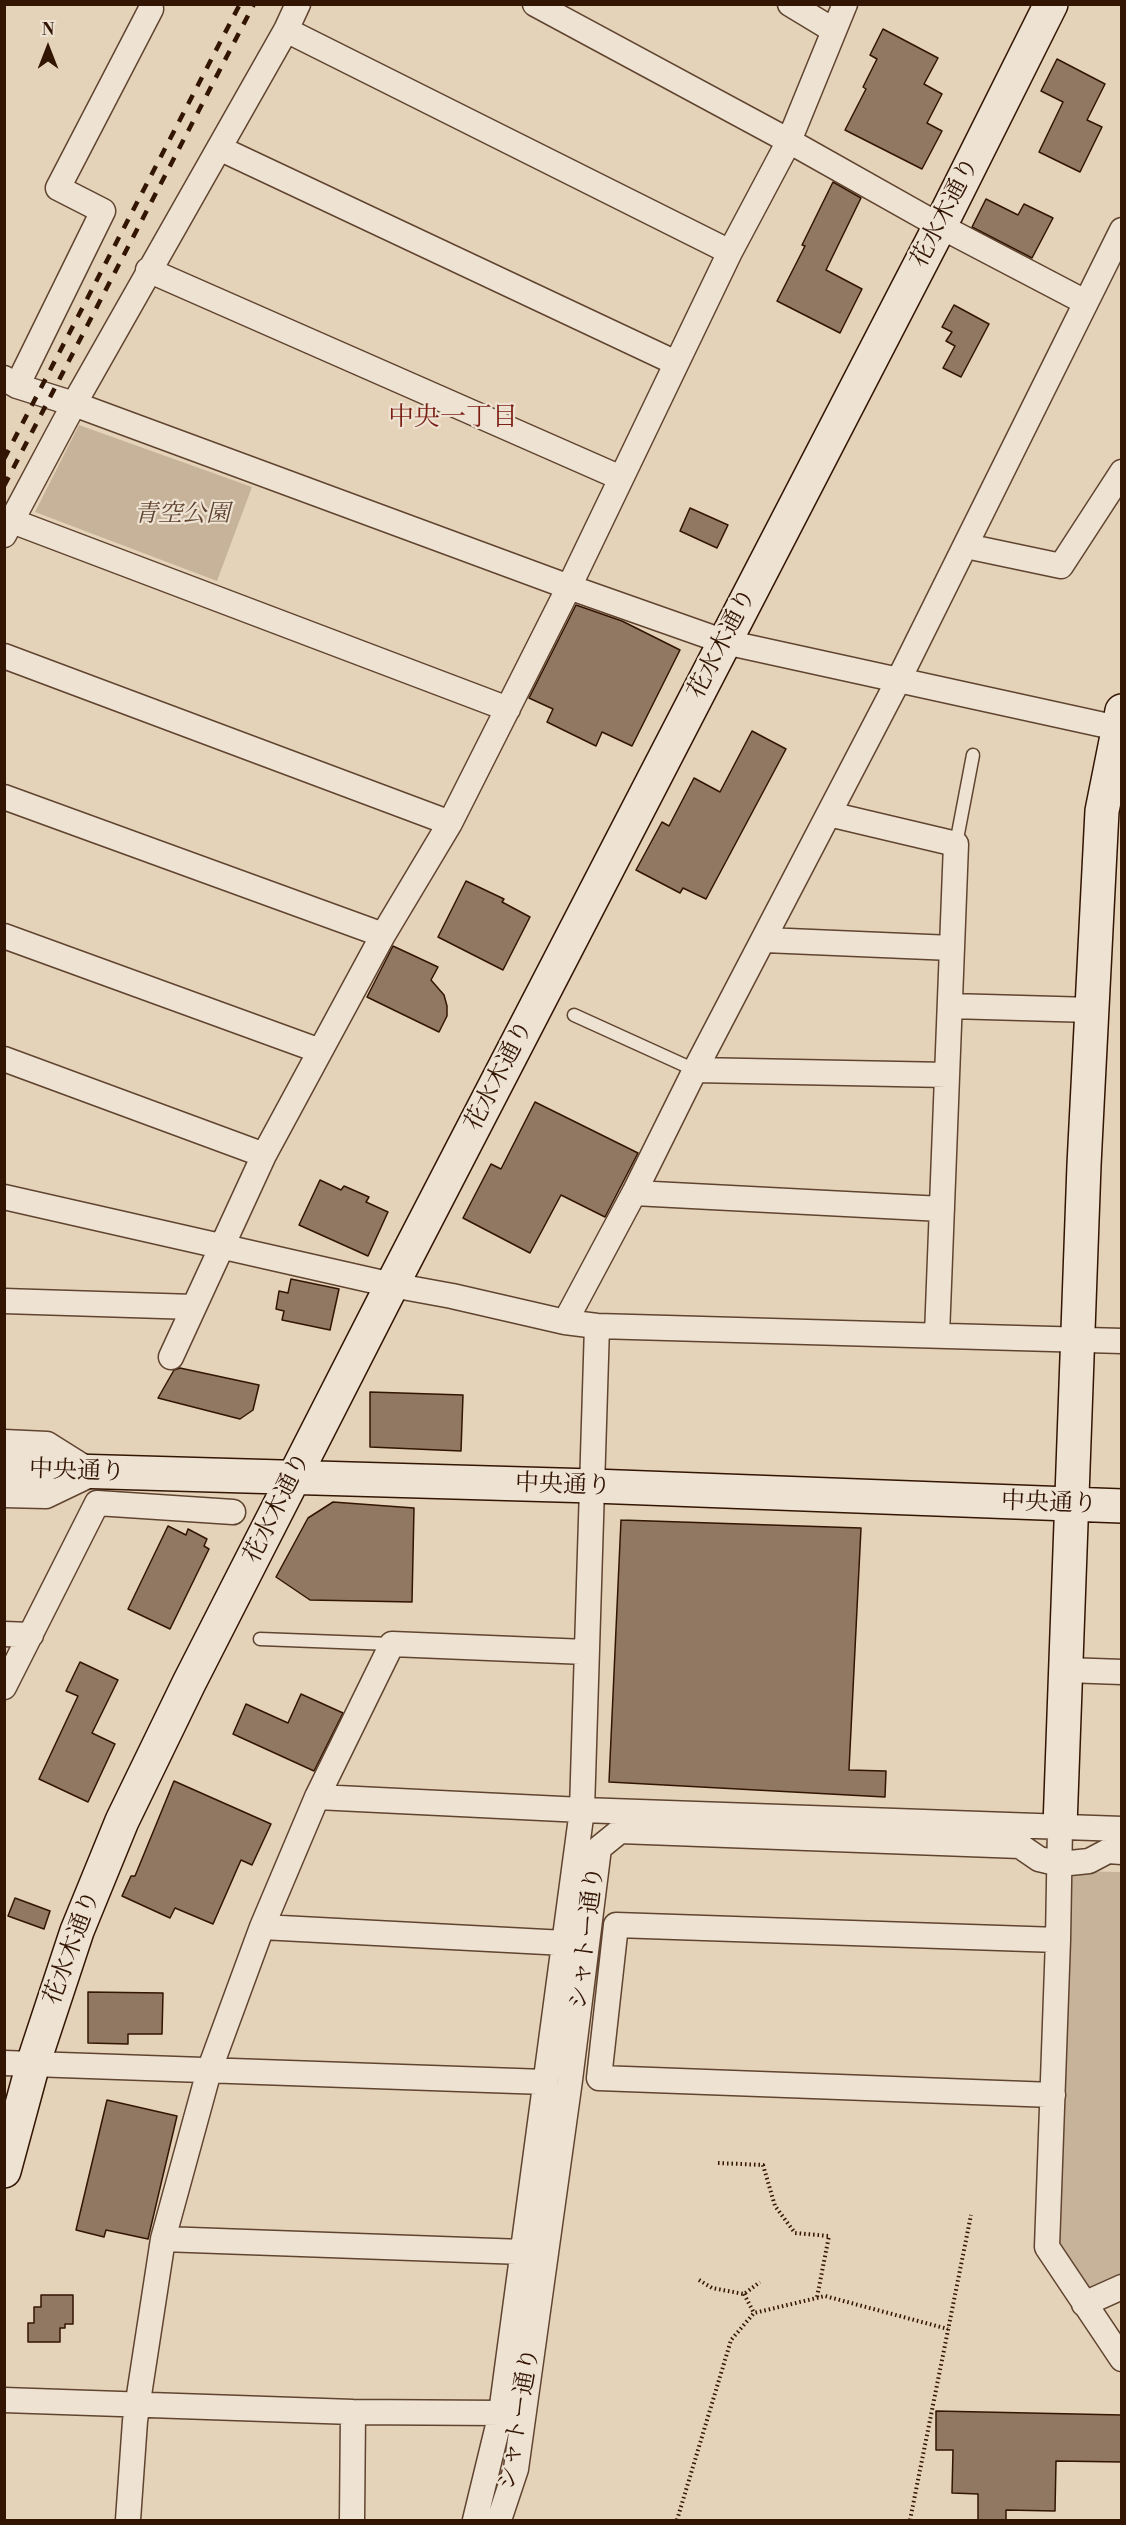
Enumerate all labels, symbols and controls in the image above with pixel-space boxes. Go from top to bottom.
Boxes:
north arrow [18,18,78,78]
text: N [42,20,54,40]
street label: 花水木通り [906,153,986,273]
district label: 中央一丁目 [388,403,518,435]
park label: 青空公園 [134,501,230,529]
street label: 花水木通り [683,584,763,704]
street label: 花水木通り [460,1016,540,1136]
street label: 花水木通り [239,1448,317,1568]
street label: 中央通り [29,1456,125,1488]
street label: 中央通り [515,1470,611,1502]
street label: 中央通り [1001,1488,1097,1520]
street label: シャトー通り [565,1865,611,2011]
street label: 花水木通り [39,1887,107,2009]
street label: シャトー通り [493,2346,547,2492]

